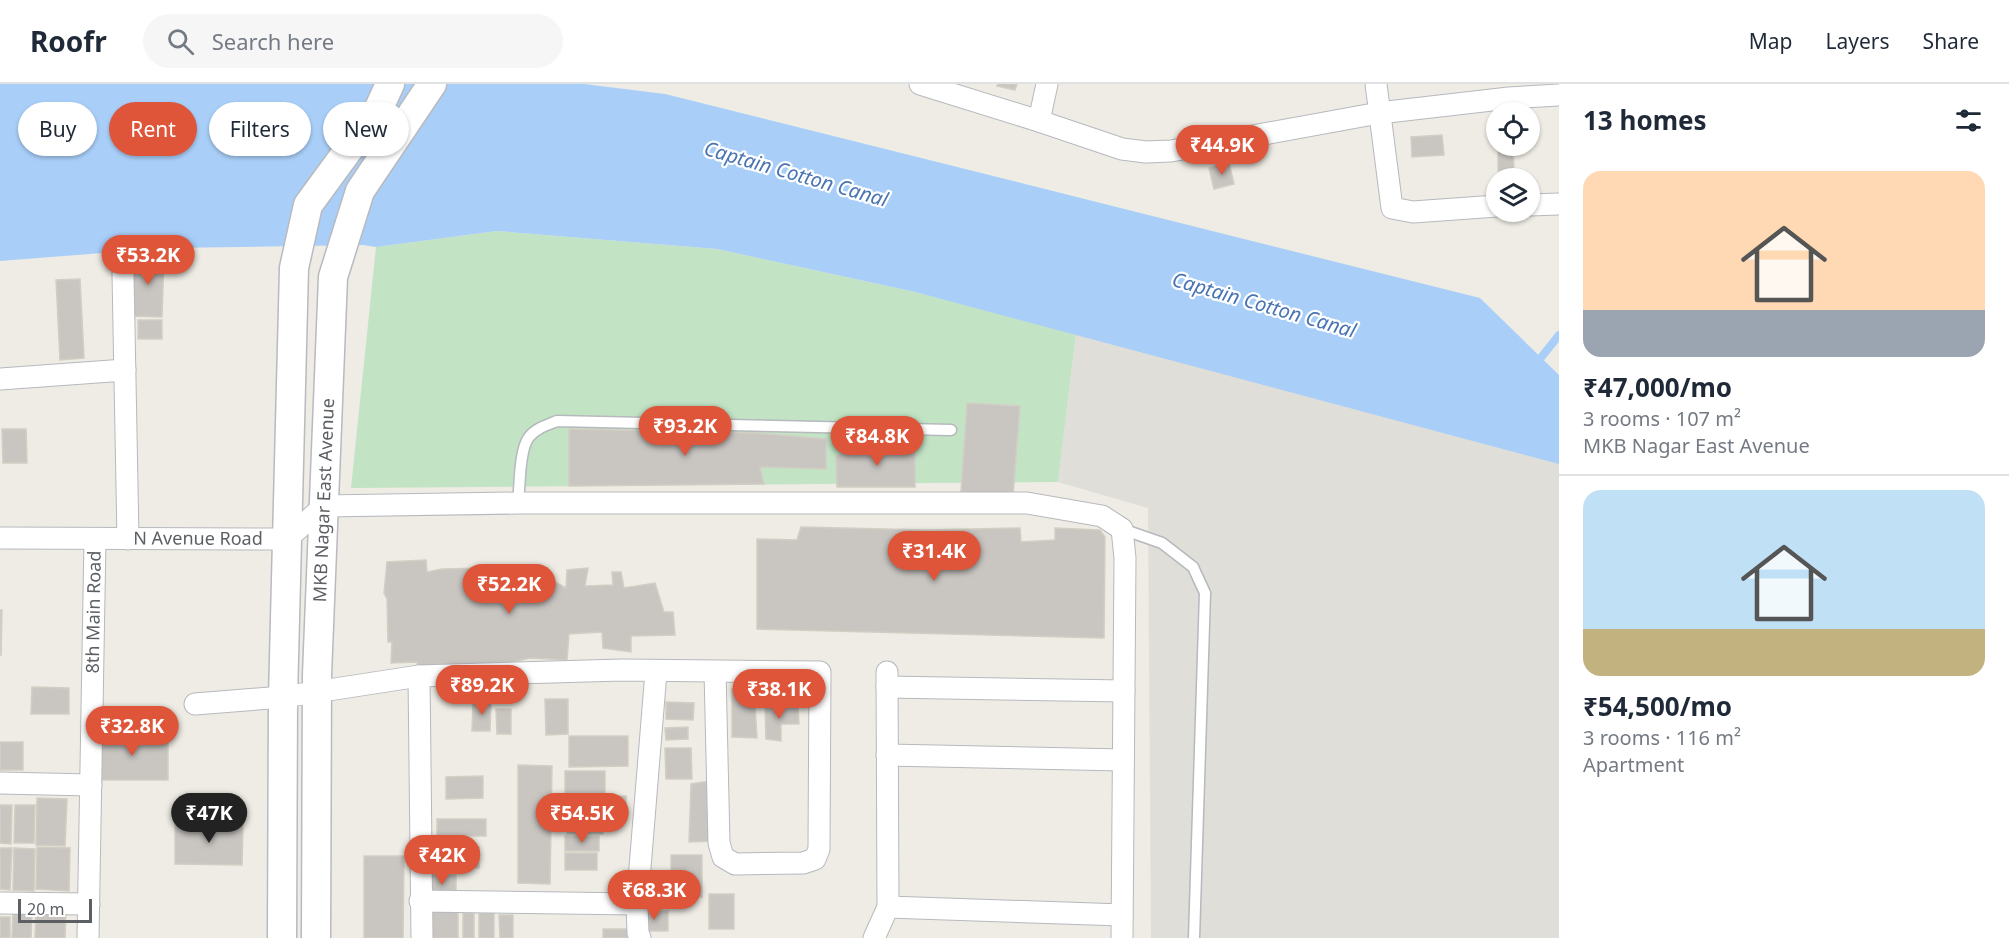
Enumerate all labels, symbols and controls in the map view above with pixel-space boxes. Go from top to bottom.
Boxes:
search box [143,14,563,68]
text: Roofr [30,22,107,60]
icon: search [164,25,197,58]
text: Search here [212,26,334,56]
text: Map [1749,27,1793,55]
text: Layers [1826,27,1890,55]
text: Share [1923,27,1979,55]
chip: Buy [18,102,97,156]
chip: Rent [109,102,197,156]
chip: Filters [209,102,311,156]
chip: New [323,102,409,156]
map controls [1486,102,1540,222]
button: locate [1486,102,1540,156]
text: 13 homes [1583,102,1707,138]
icon: filters [1952,104,1985,137]
pin: ₹44.9K [1173,125,1271,176]
text: ₹44.9K [1190,131,1254,158]
water label: Captain Cotton Canal [701,134,892,213]
button: layers [1486,168,1540,222]
icon: home [1730,210,1838,318]
pin: ₹53.2K [99,235,197,286]
text: ₹53.2K [116,241,180,268]
water label: Captain Cotton Canal [1169,265,1360,344]
text: ₹47,000/mo [1583,369,1732,405]
street label: MKB Nagar East Avenue [307,398,339,603]
text: 3 rooms · 107 m² [1583,405,1741,432]
pin: ₹93.2K [636,406,734,457]
text: ₹93.2K [653,412,717,439]
pin: ₹84.8K [828,416,926,467]
text: ₹84.8K [845,422,909,449]
text: MKB Nagar East Avenue [1583,432,1810,459]
street label: N Avenue Road [133,525,263,550]
icon: home [1730,529,1838,637]
pin: ₹31.4K [885,531,983,582]
text: ₹31.4K [902,537,966,564]
street label: 8th Main Road [80,550,106,674]
pin: ₹52.2K [460,564,558,615]
text: ₹52.2K [477,570,541,597]
pin: ₹89.2K [433,665,531,716]
pin: ₹38.1K [730,669,828,720]
text: ₹89.2K [450,671,514,698]
text: ₹38.1K [747,675,811,702]
text: ₹54,500/mo [1583,688,1732,724]
pin: ₹32.8K [83,706,181,757]
text: ₹32.8K [100,712,164,739]
text: 3 rooms · 116 m² [1583,724,1741,751]
text: Apartment [1583,751,1684,778]
pin: ₹47K [173,793,245,844]
pin: ₹54.5K [533,793,631,844]
text: ₹47K [185,799,233,826]
text: ₹54.5K [550,799,614,826]
pin: ₹42K [406,835,478,886]
text: ₹42K [418,841,466,868]
pin: ₹68.3K [605,870,703,921]
text: ₹68.3K [622,876,686,903]
scale bar [18,896,92,924]
text: 20 m [27,898,64,920]

